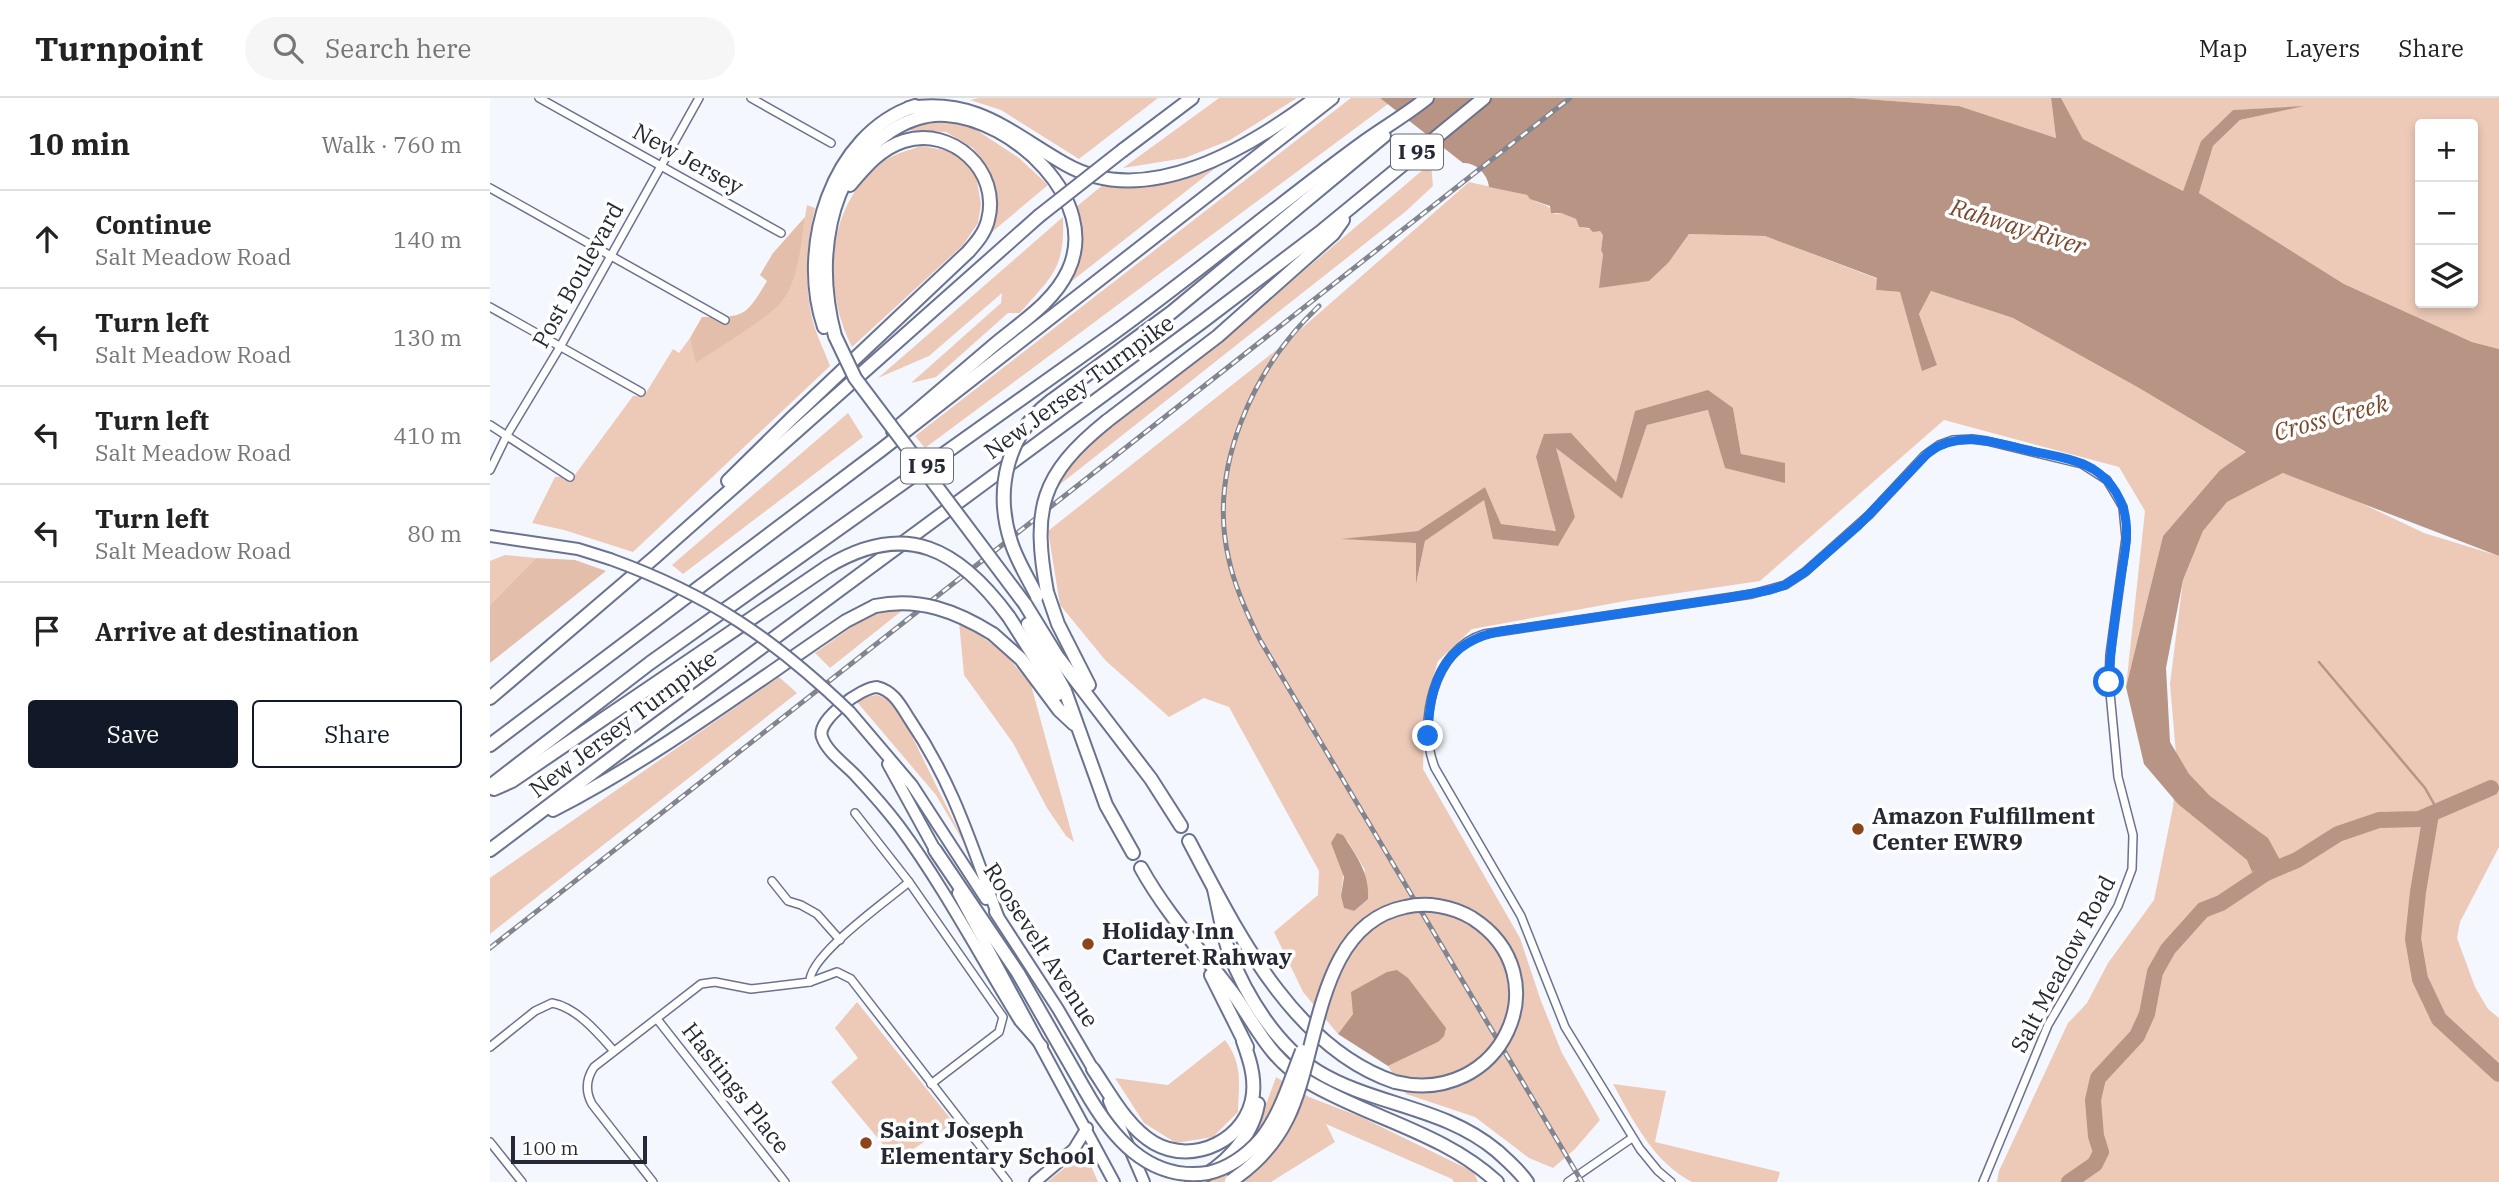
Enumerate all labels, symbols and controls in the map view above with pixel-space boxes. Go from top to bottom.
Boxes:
search box [245,17,735,80]
text: Turnpoint [35,27,203,70]
icon: search [269,29,307,67]
text: Search here [325,31,472,65]
text: Map [2199,32,2247,64]
text: Layers [2285,32,2360,64]
text: Share [2398,32,2464,64]
street label: New Jersey [628,115,750,201]
map controls [2415,119,2478,308]
button: + [2415,119,2478,182]
text: 10 min [28,124,130,163]
text: Walk · 760 m [321,129,462,159]
road number: I 95 [1391,134,1443,170]
button: − [2415,182,2478,245]
water label: Rahway River [1946,190,2091,262]
street label: Post Boulevard [525,196,630,353]
text: Continue [95,207,212,241]
icon: ahead [28,220,66,258]
text: 140 m [393,224,462,254]
text: Salt Meadow Road [95,241,291,271]
button: layers [2415,245,2478,308]
text: Turn left [95,305,209,339]
street label: New Jersey Turnpike [978,307,1179,465]
icon: left [28,318,66,356]
text: 130 m [393,322,462,352]
text: Salt Meadow Road [95,339,291,369]
water label: Cross Creek [2270,386,2392,448]
text: Turn left [95,403,209,437]
icon: left [28,416,66,454]
text: 410 m [393,420,462,450]
text: Salt Meadow Road [95,437,291,467]
road number: I 95 [901,448,953,484]
text: Turn left [95,501,209,535]
icon: left [28,514,66,552]
text: 80 m [407,518,462,548]
text: Salt Meadow Road [95,535,291,565]
icon: arrive [28,612,66,650]
text: Arrive at destination [95,614,359,648]
street label: New Jersey Turnpike [522,643,722,804]
route start [2093,666,2124,697]
button: Save [28,700,238,768]
button: Share [252,700,462,768]
route end [1412,720,1443,751]
place label: Amazon Fulfillment Center EWR9 [1872,800,2095,856]
marker: Amazon Fulfillment Center EWR9 [1850,821,1866,837]
street label: Roosevelt Avenue [977,856,1106,1032]
street label: Salt Meadow Road [2003,870,2121,1057]
place label: Holiday Inn Carteret Rahway [1102,915,1292,971]
marker: Holiday Inn Carteret Rahway [1080,936,1096,952]
street label: Hastings Place [676,1016,797,1159]
place label: Saint Joseph Elementary School [880,1114,1095,1170]
scale bar [511,1133,648,1165]
marker: Saint Joseph Elementary School [858,1135,874,1151]
text: 100 m [522,1136,579,1160]

